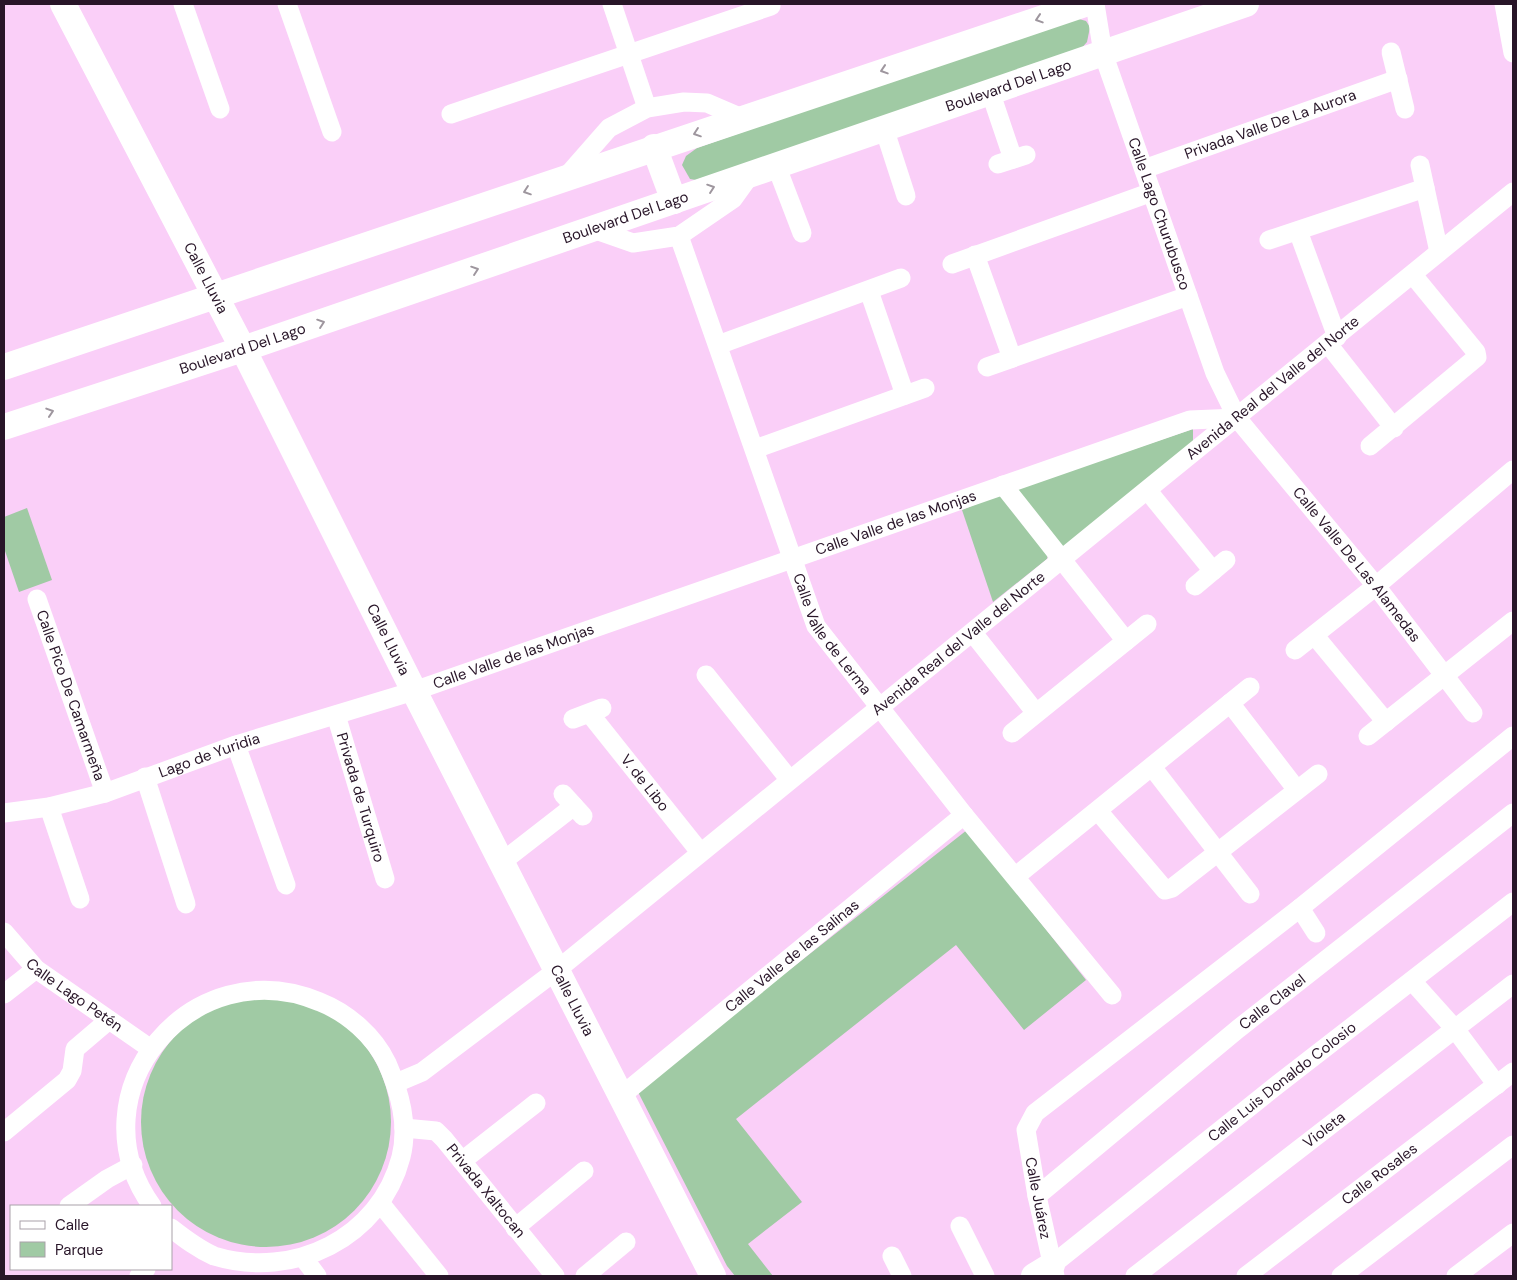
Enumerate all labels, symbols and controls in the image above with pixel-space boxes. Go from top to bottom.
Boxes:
one-way arrow [1035,13,1043,23]
street label: Boulevard Del Lago [943,55,1074,117]
one-way arrow [881,65,889,75]
street label: Privada Valle De La Aurora [1182,85,1359,164]
one-way arrow [693,127,702,137]
street label: Calle Lago Churubusco [1123,135,1195,293]
one-way arrow [706,184,715,194]
one-way arrow [523,185,531,195]
street label: Boulevard Del Lago [560,186,691,248]
street label: Calle Lluvia [179,239,233,317]
one-way arrow [470,266,478,276]
street label: Avenida Real del Valle del Norte [1182,311,1363,464]
street label: Boulevard Del Lago [177,318,308,379]
one-way arrow [316,319,325,329]
one-way arrow [45,407,54,417]
street label: Calle Valle De Las Alamedas [1288,483,1425,646]
street label: Calle Valle de las Monjas [813,485,979,560]
street label: Avenida Real del Valle del Norte [868,567,1049,720]
street label: Calle Valle de Lerma [788,570,876,699]
street label: Calle Lluvia [362,600,415,679]
street label: Calle Pico De Camarmeña [32,607,110,783]
street label: Calle Valle de las Monjas [430,619,597,694]
street label: Lago de Yuridia [156,728,262,783]
street label: Privada de Turquiro [332,730,389,865]
street label: V. de Libo [616,750,674,816]
street label: Calle Valle de las Salinas [721,895,863,1017]
street label: Calle Lago Petén [21,954,127,1036]
street label: Calle Lluvia [546,961,599,1040]
street label: Calle Clavel [1235,970,1310,1034]
street label: Calle Luis Donaldo Colosio [1204,1017,1360,1146]
street label: Violeta [1299,1107,1349,1153]
street label: Calle Rosales [1337,1139,1422,1209]
street label: Privada Xaltocan [442,1140,530,1242]
street label: Calle Juárez [1020,1155,1056,1241]
legend [10,1205,172,1270]
text: Calle [55,1215,89,1235]
text: Parque [55,1240,103,1260]

